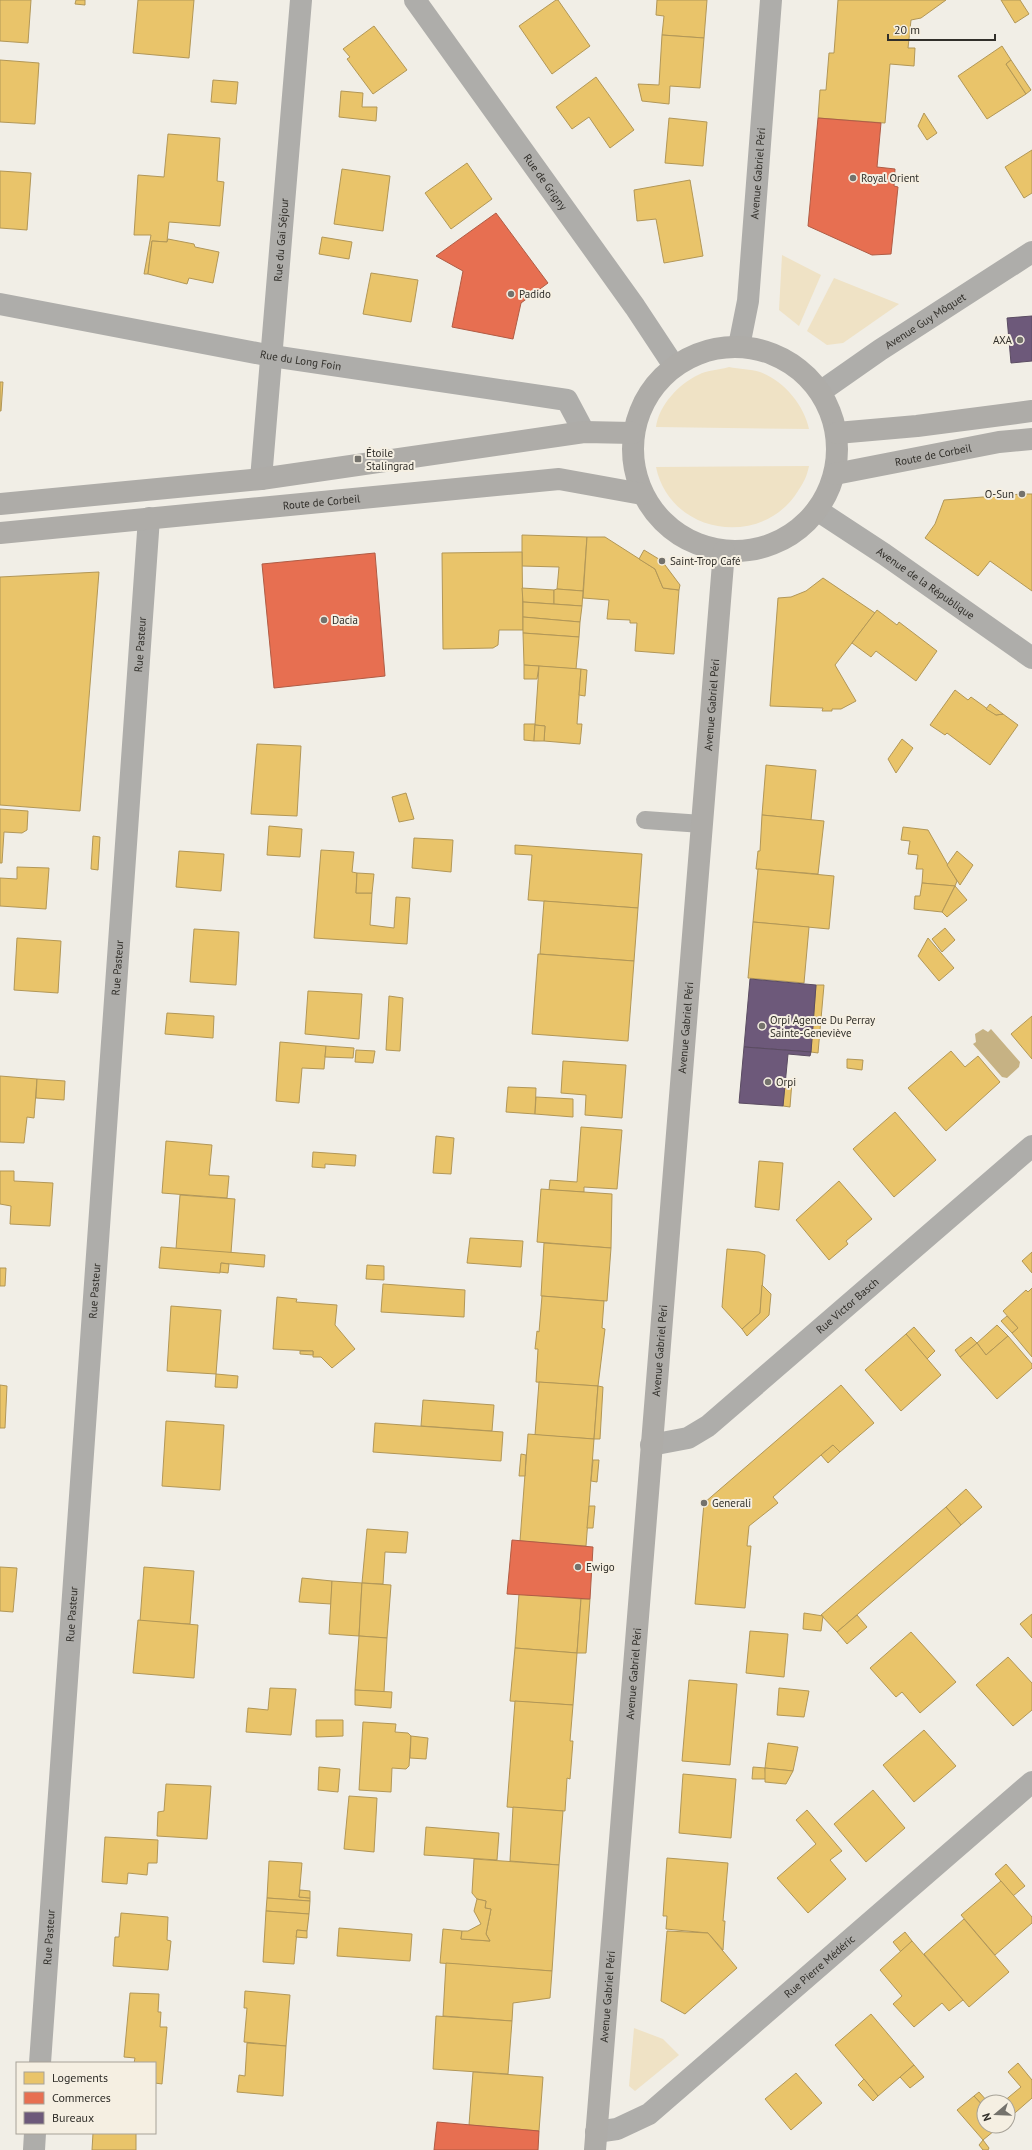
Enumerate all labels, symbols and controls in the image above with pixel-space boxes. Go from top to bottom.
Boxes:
scale bar [888,16,995,42]
text: 20 m [894,22,920,37]
street label: Avenue Gabriel Péri [747,127,768,220]
street label: Rue de Grigny [521,151,571,214]
place label: Royal Orient [861,171,919,185]
marker: Royal Orient [848,173,858,183]
street label: Rue du Gai Séjour [271,197,291,282]
place label: Padido [519,287,551,301]
marker: Padido [506,289,516,299]
street label: Avenue Guy Môquet [882,290,968,352]
place label: AXA [993,333,1013,347]
marker: AXA [1015,335,1025,345]
street label: Rue du Long Foin [259,347,342,373]
street label: Route de Corbeil [894,440,973,469]
place label: Étoile Stalingrad [366,446,414,473]
marker: Étoile Stalingrad [353,454,363,464]
place label: O-Sun [985,487,1014,501]
marker: O-Sun [1017,489,1027,499]
street label: Route de Corbeil [282,491,362,513]
street label: Avenue de la République [874,544,978,623]
place label: Saint-Trop Café [670,554,741,568]
marker: Saint-Trop Café [657,556,667,566]
place label: Dacia [332,613,358,627]
marker: Dacia [319,615,329,625]
street label: Rue Pasteur [131,616,149,673]
street label: Avenue Gabriel Péri [701,658,722,751]
street label: Rue Pasteur [108,939,126,996]
street label: Avenue Gabriel Péri [675,981,696,1074]
place label: Orpi Agence Du Perray Sainte-Geneviève [770,1013,876,1040]
marker: Orpi Agence Du Perray Sainte-Geneviève [757,1021,767,1031]
place label: Orpi [776,1075,796,1089]
marker: Orpi [763,1077,773,1087]
street label: Rue Pasteur [86,1262,103,1319]
street label: Rue Victor Basch [813,1275,882,1337]
street label: Avenue Gabriel Péri [649,1304,670,1397]
place label: Generali [712,1496,751,1510]
marker: Generali [699,1498,709,1508]
place label: Ewigo [586,1560,615,1574]
marker: Ewigo [573,1562,583,1572]
street label: Rue Pasteur [63,1586,81,1642]
street label: Avenue Gabriel Péri [623,1627,644,1720]
street label: Rue Pasteur [40,1909,58,1966]
street label: Rue Pierre Médéric [781,1932,858,2001]
street label: Avenue Gabriel Péri [597,1950,618,2043]
legend [16,2062,156,2134]
text: Logements [52,2070,108,2085]
text: Commerces [52,2090,111,2105]
north arrow [976,2094,1016,2134]
text: Bureaux [52,2110,94,2125]
text: N [979,2112,994,2123]

